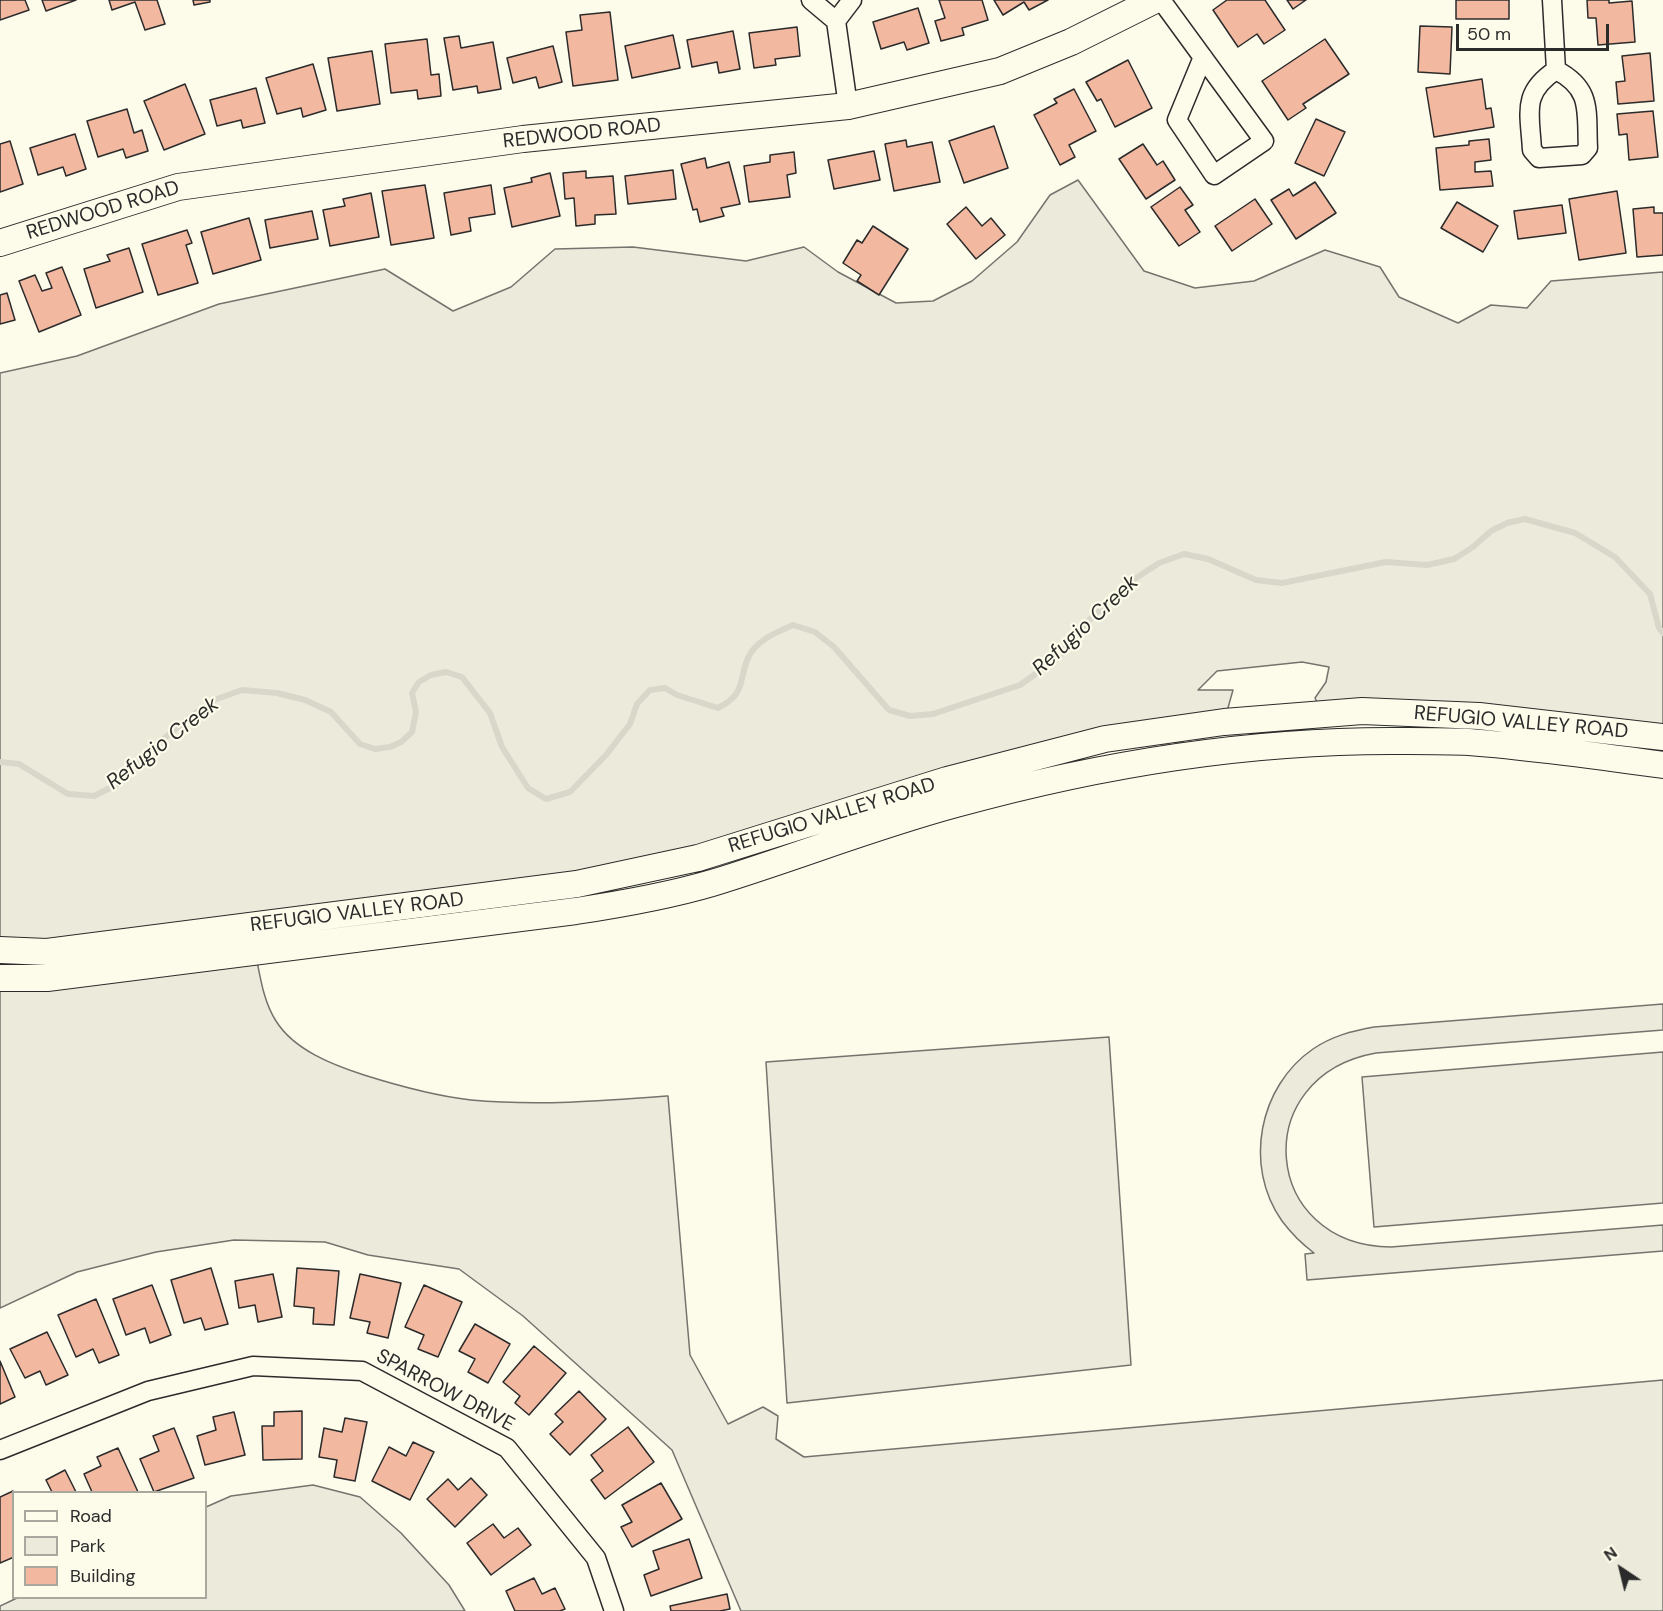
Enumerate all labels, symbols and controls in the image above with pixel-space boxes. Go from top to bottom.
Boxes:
scale bar [1459,12,1612,50]
text: 50 m [1467,22,1511,46]
street label: REDWOOD ROAD [502,114,662,154]
street label: REDWOOD ROAD [24,176,182,246]
water label: Refugio Creek [1028,570,1144,682]
water label: Refugio Creek [102,692,224,796]
street label: REFUGIO VALLEY ROAD [1413,702,1629,744]
street label: REFUGIO VALLEY ROAD [726,773,938,859]
street label: REFUGIO VALLEY ROAD [249,888,465,938]
street label: SPARROW DRIVE [372,1344,518,1438]
legend [12,1491,207,1599]
text: Road [70,1504,112,1528]
text: Park [70,1534,106,1558]
north arrow [1591,1539,1651,1599]
text: N [1600,1542,1621,1566]
text: Building [70,1564,135,1588]

